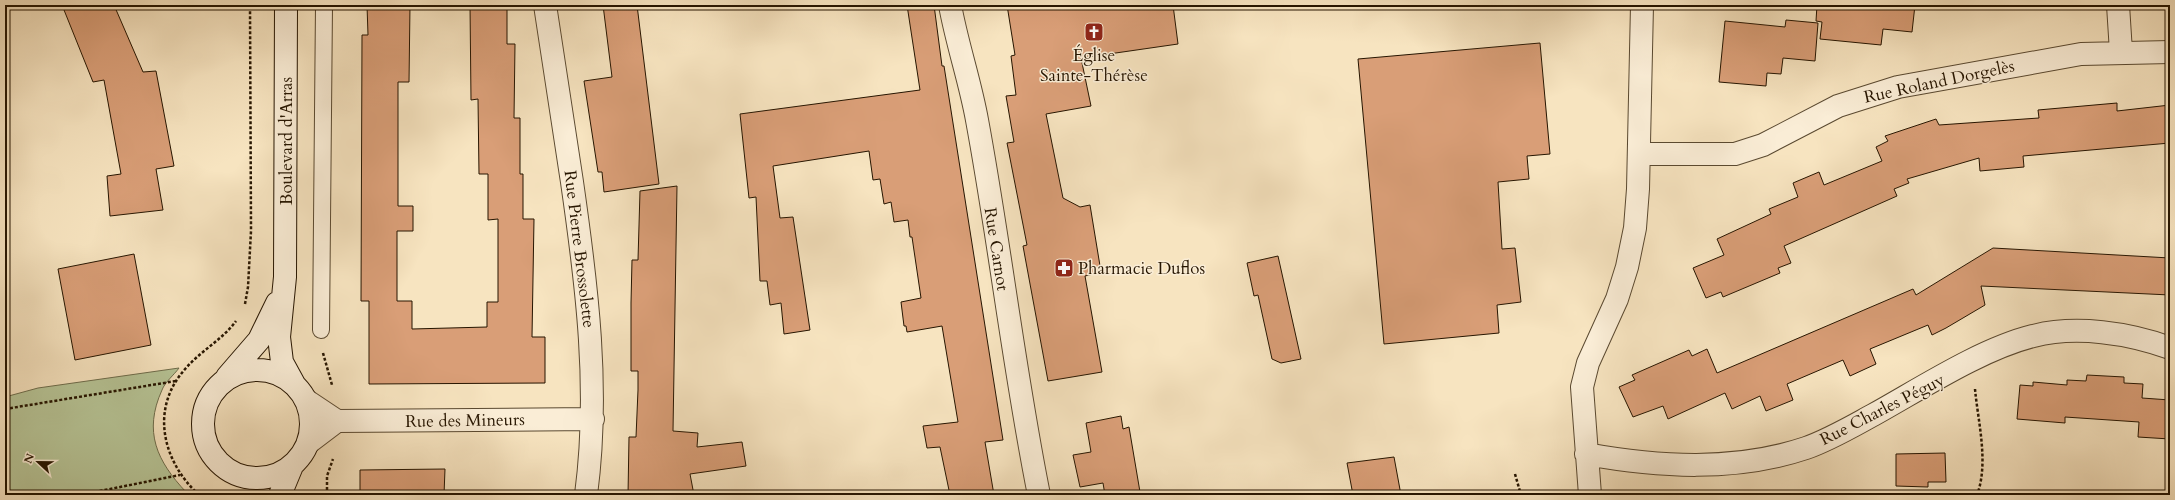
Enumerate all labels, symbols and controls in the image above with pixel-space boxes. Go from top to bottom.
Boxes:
church icon: Église Sainte-Thérèse [1083,21,1105,43]
place label: Église Sainte-Thérèse [1040,44,1148,87]
street label: Rue Roland Dorgelès [1862,54,2017,109]
street label: Boulevard d'Arras [275,77,298,205]
street label: Rue Pierre Brossolette [558,169,601,329]
street label: Rue Carnot [979,206,1015,293]
pharmacy icon: Pharmacie Duflos [1053,257,1075,279]
place label: Pharmacie Duflos [1078,257,1205,280]
street label: Rue Charles Péguy [1816,368,1949,451]
street label: Rue des Mineurs [405,408,525,433]
north arrow [18,442,58,482]
text: N [20,451,38,466]

